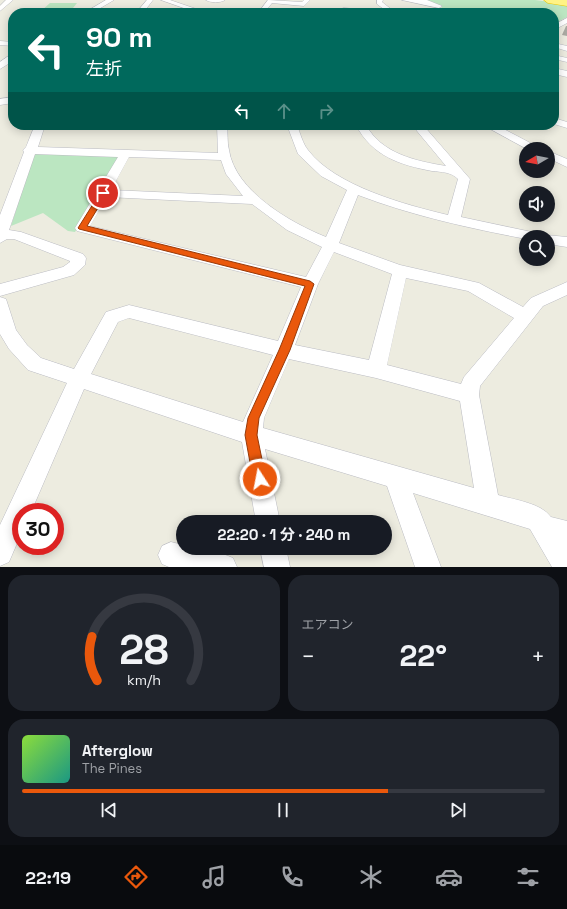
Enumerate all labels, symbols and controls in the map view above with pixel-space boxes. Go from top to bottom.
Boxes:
text: 90 m [86,19,152,55]
icon: left [20,24,72,76]
text: 左折 [86,57,122,80]
icon: left [231,100,253,122]
icon: ahead [273,100,295,122]
icon: right [315,100,337,122]
north arrow [519,142,555,178]
map controls [519,142,555,266]
pin [86,176,120,210]
icon: arrive [92,182,114,204]
button: sound [519,186,555,222]
button: search [519,230,555,266]
position arrow [239,458,281,500]
speed limit sign: 30 [12,503,64,555]
text: 22:20 · 1 分 · 240 m [218,525,350,544]
text: エアコン [302,616,354,633]
text: 28 [119,623,169,676]
text: 22° [400,636,447,675]
text: − [302,642,315,670]
text: + [531,642,545,670]
text: km/h [127,671,161,689]
text: Afterglow [82,741,153,760]
text: The Pines [82,760,142,777]
icon: previous [98,799,120,821]
icon: pause [272,799,294,821]
icon: next [447,799,469,821]
icon: directions [122,863,150,891]
icon: music [200,863,228,891]
icon: phone [278,863,306,891]
icon: climate [357,863,385,891]
icon: car [435,863,463,891]
icon: filters [514,863,542,891]
text: 22:19 [25,866,71,889]

